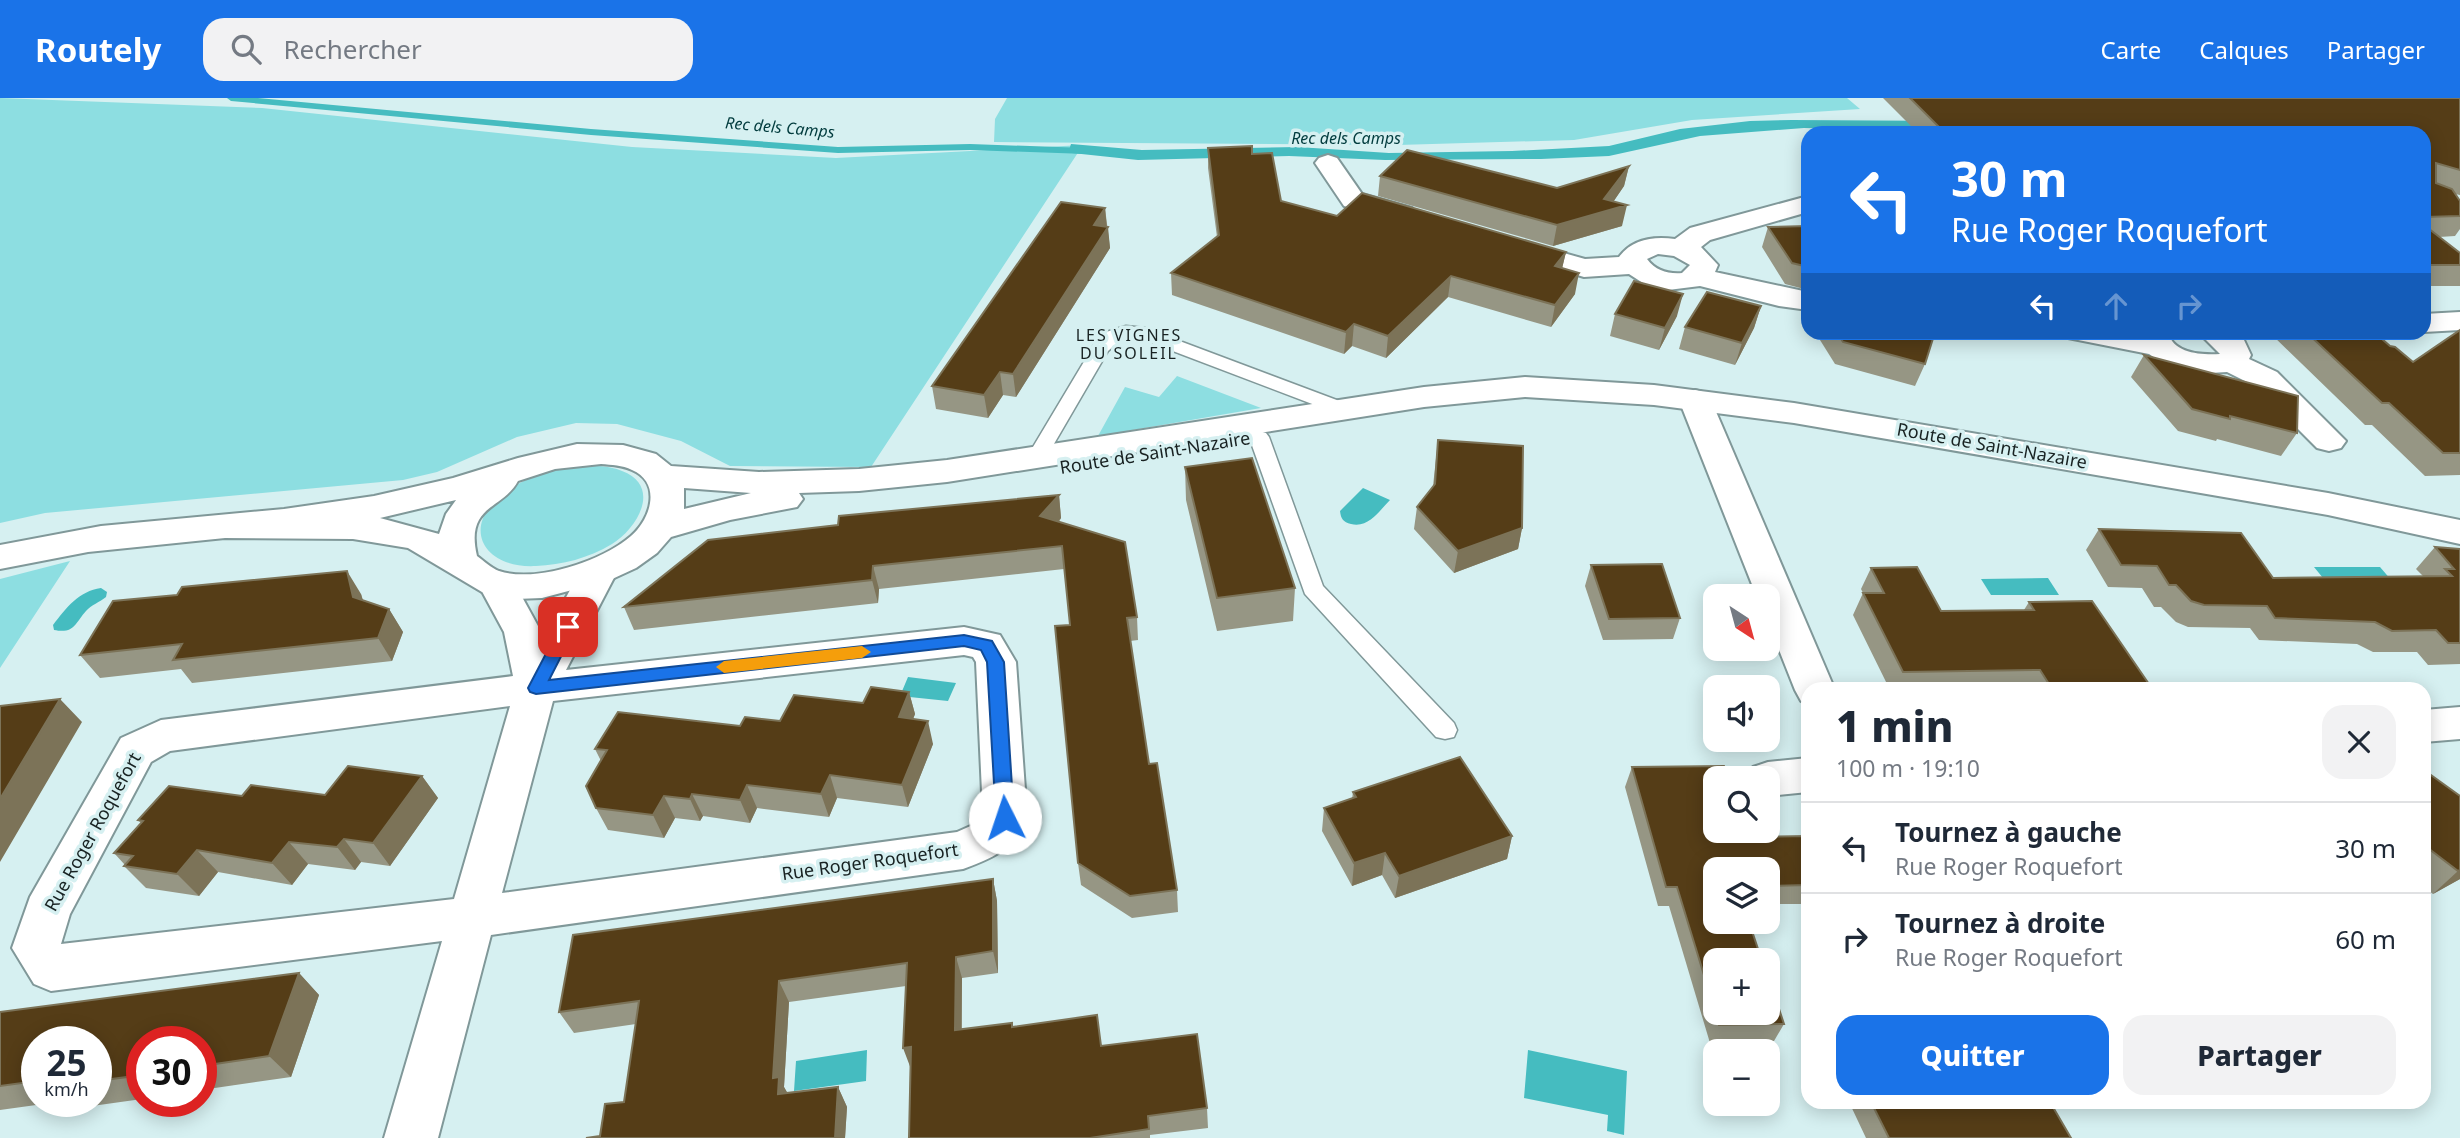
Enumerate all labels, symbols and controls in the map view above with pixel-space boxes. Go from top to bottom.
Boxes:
search box [203,18,693,81]
text: Routely [35,27,161,72]
icon: search [227,30,265,68]
text: Rechercher [283,31,422,67]
text: Carte [2101,33,2161,66]
text: Calques [2199,33,2289,66]
text: Partager [2327,33,2425,66]
water label: Rec dels Camps [724,111,836,143]
water label: Rec dels Camps [1291,127,1401,149]
text: 30 m [1951,145,2068,211]
icon: left [1836,154,1927,245]
text: Rue Roger Roquefort [1951,208,2267,251]
icon: left [2024,287,2062,325]
icon: ahead [2097,287,2135,325]
icon: right [2170,287,2208,325]
district label: LES VIGNES DU SOLEIL [1076,324,1182,364]
street label: Route de Saint-Nazaire [1895,416,2089,474]
street label: Route de Saint-Nazaire [1058,425,1252,479]
north arrow [1703,584,1780,662]
map controls [1703,584,1780,1116]
pin [538,597,598,657]
icon: arrive [549,608,587,646]
button: sound [1703,675,1780,752]
text: 1 min [1836,697,1953,754]
button: close [2322,705,2396,779]
street label: Rue Roger Roquefort [38,747,146,915]
text: 100 m · 19:10 [1836,752,1980,784]
button: search [1703,766,1780,843]
position arrow [968,781,1042,855]
text: Tournez à gauche [1895,814,2122,850]
icon: left [1836,829,1874,867]
text: 30 m [2335,830,2396,866]
street label: Rue Roger Roquefort [780,837,960,885]
text: Rue Roger Roquefort [1895,850,2122,882]
button: layers [1703,857,1780,934]
text: Tournez à droite [1895,905,2105,941]
icon: right [1836,920,1874,958]
text: 60 m [2335,921,2396,957]
text: Rue Roger Roquefort [1895,941,2122,973]
button: + [1703,948,1780,1025]
button: Quitter [1836,1015,2109,1095]
button: Partager [2123,1015,2396,1095]
speed limit sign: 30 [126,1026,217,1117]
text: 25 [46,1039,87,1086]
button: − [1703,1039,1780,1116]
text: km/h [44,1077,89,1101]

